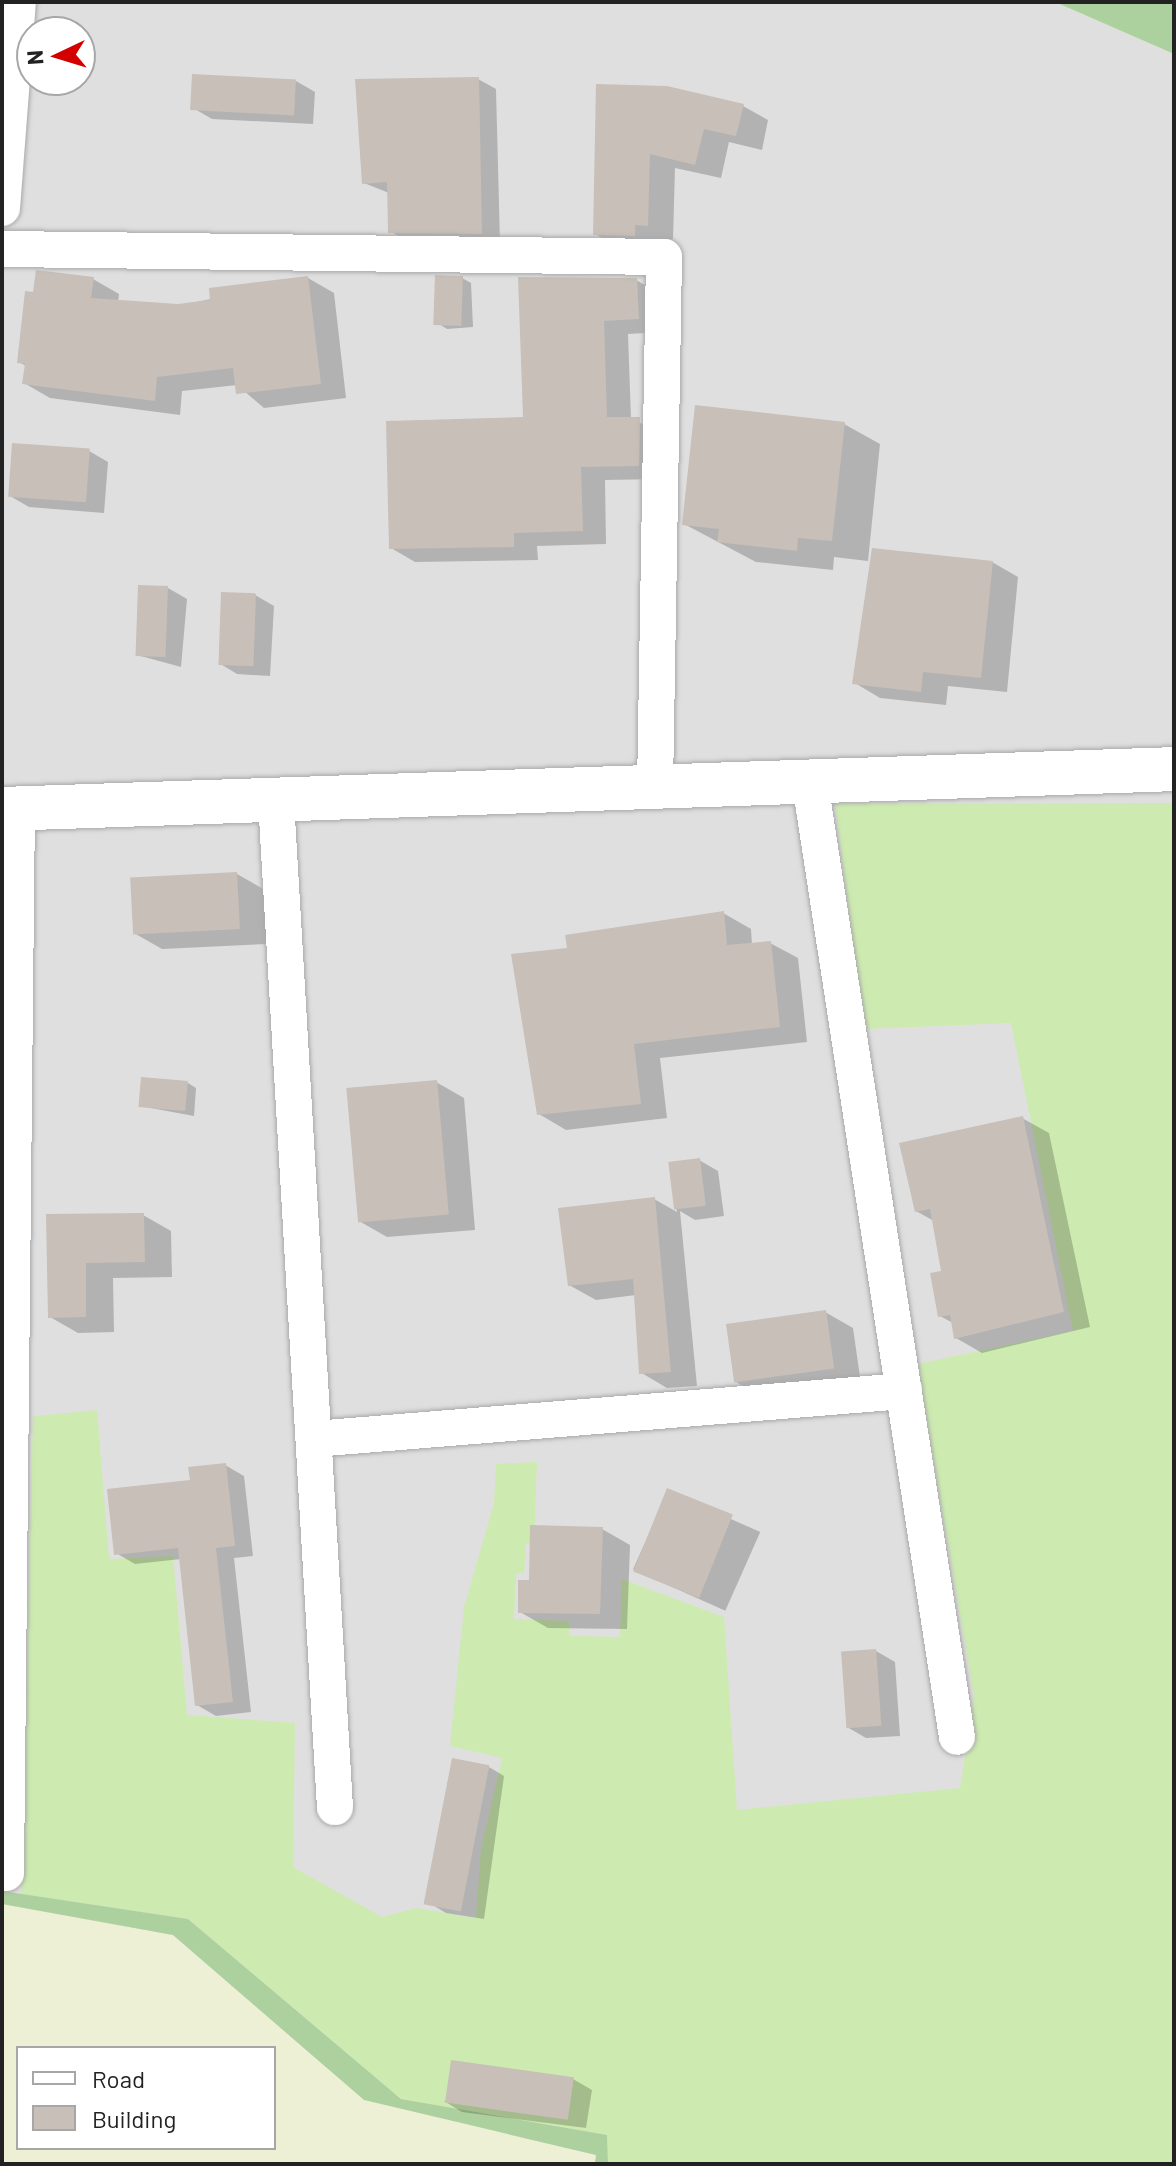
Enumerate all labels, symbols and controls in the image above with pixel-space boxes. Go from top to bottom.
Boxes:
north arrow [16,16,96,96]
text: N [21,49,48,66]
legend [16,2046,276,2150]
text: Road [92,2064,145,2093]
text: Building [92,2104,176,2133]

